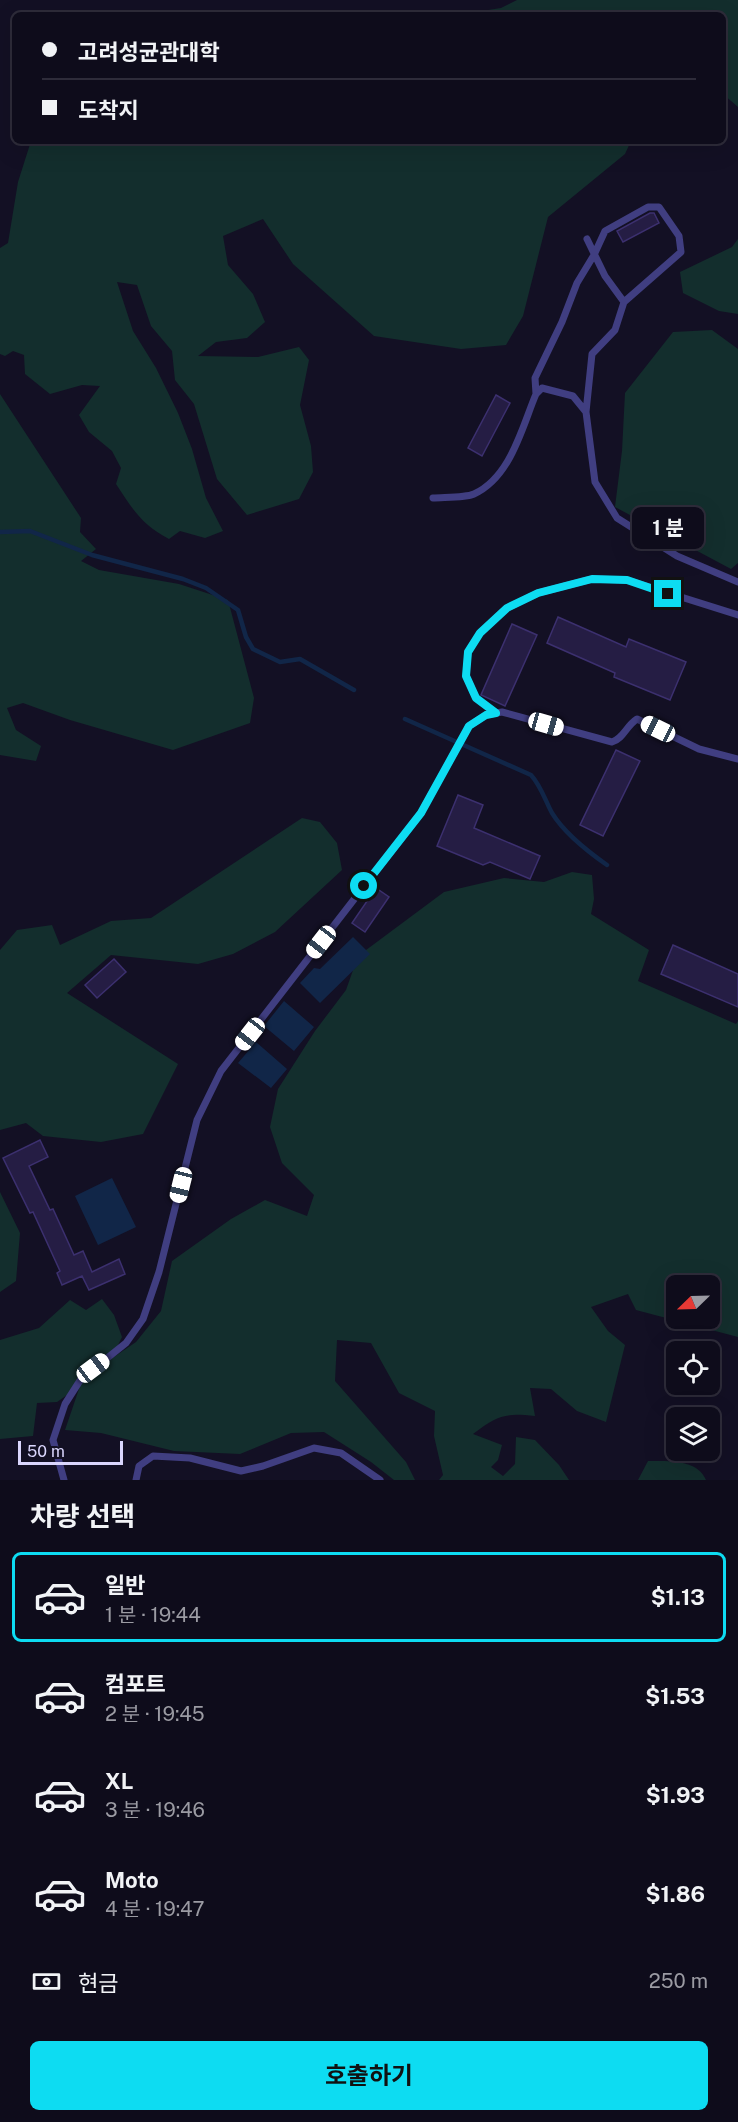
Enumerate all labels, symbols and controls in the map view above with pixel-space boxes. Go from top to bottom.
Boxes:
text: 고려성균관대학 [78,39,220,65]
text: 도착지 [78,97,139,123]
callout: 1 분 [632,507,704,549]
text: 1 분 [652,516,684,540]
route end [654,580,681,607]
car [526,710,566,738]
car [638,713,678,745]
route start [350,872,377,899]
car [303,922,339,962]
car [232,1014,268,1054]
car [168,1165,194,1205]
north arrow [666,1275,720,1329]
map controls [666,1275,720,1461]
button: locate [666,1341,720,1395]
car [73,1350,113,1386]
button: layers [666,1407,720,1461]
scale bar [18,1438,123,1466]
text: 50 m [27,1442,65,1461]
text: 차량 선택 [30,1500,135,1532]
icon: car [33,1570,87,1624]
text: 일반 [105,1572,145,1598]
text: $1.13 [651,1584,705,1610]
text: 1 분 · 19:44 [105,1603,201,1627]
icon: car [33,1669,87,1723]
text: 컴포트 [105,1671,166,1697]
text: $1.53 [645,1683,705,1709]
text: 2 분 · 19:45 [105,1702,205,1726]
icon: car [33,1768,87,1822]
text: XL [105,1768,133,1794]
text: $1.93 [646,1782,705,1808]
text: 3 분 · 19:46 [105,1798,205,1822]
icon: car [33,1867,87,1921]
text: Moto [105,1867,159,1893]
text: $1.86 [645,1881,705,1907]
text: 4 분 · 19:47 [105,1897,205,1921]
icon: cash [30,1965,63,1998]
text: 250 m [649,1969,708,1993]
text: 현금 [78,1970,118,1996]
button: 호출하기 [30,2041,708,2110]

